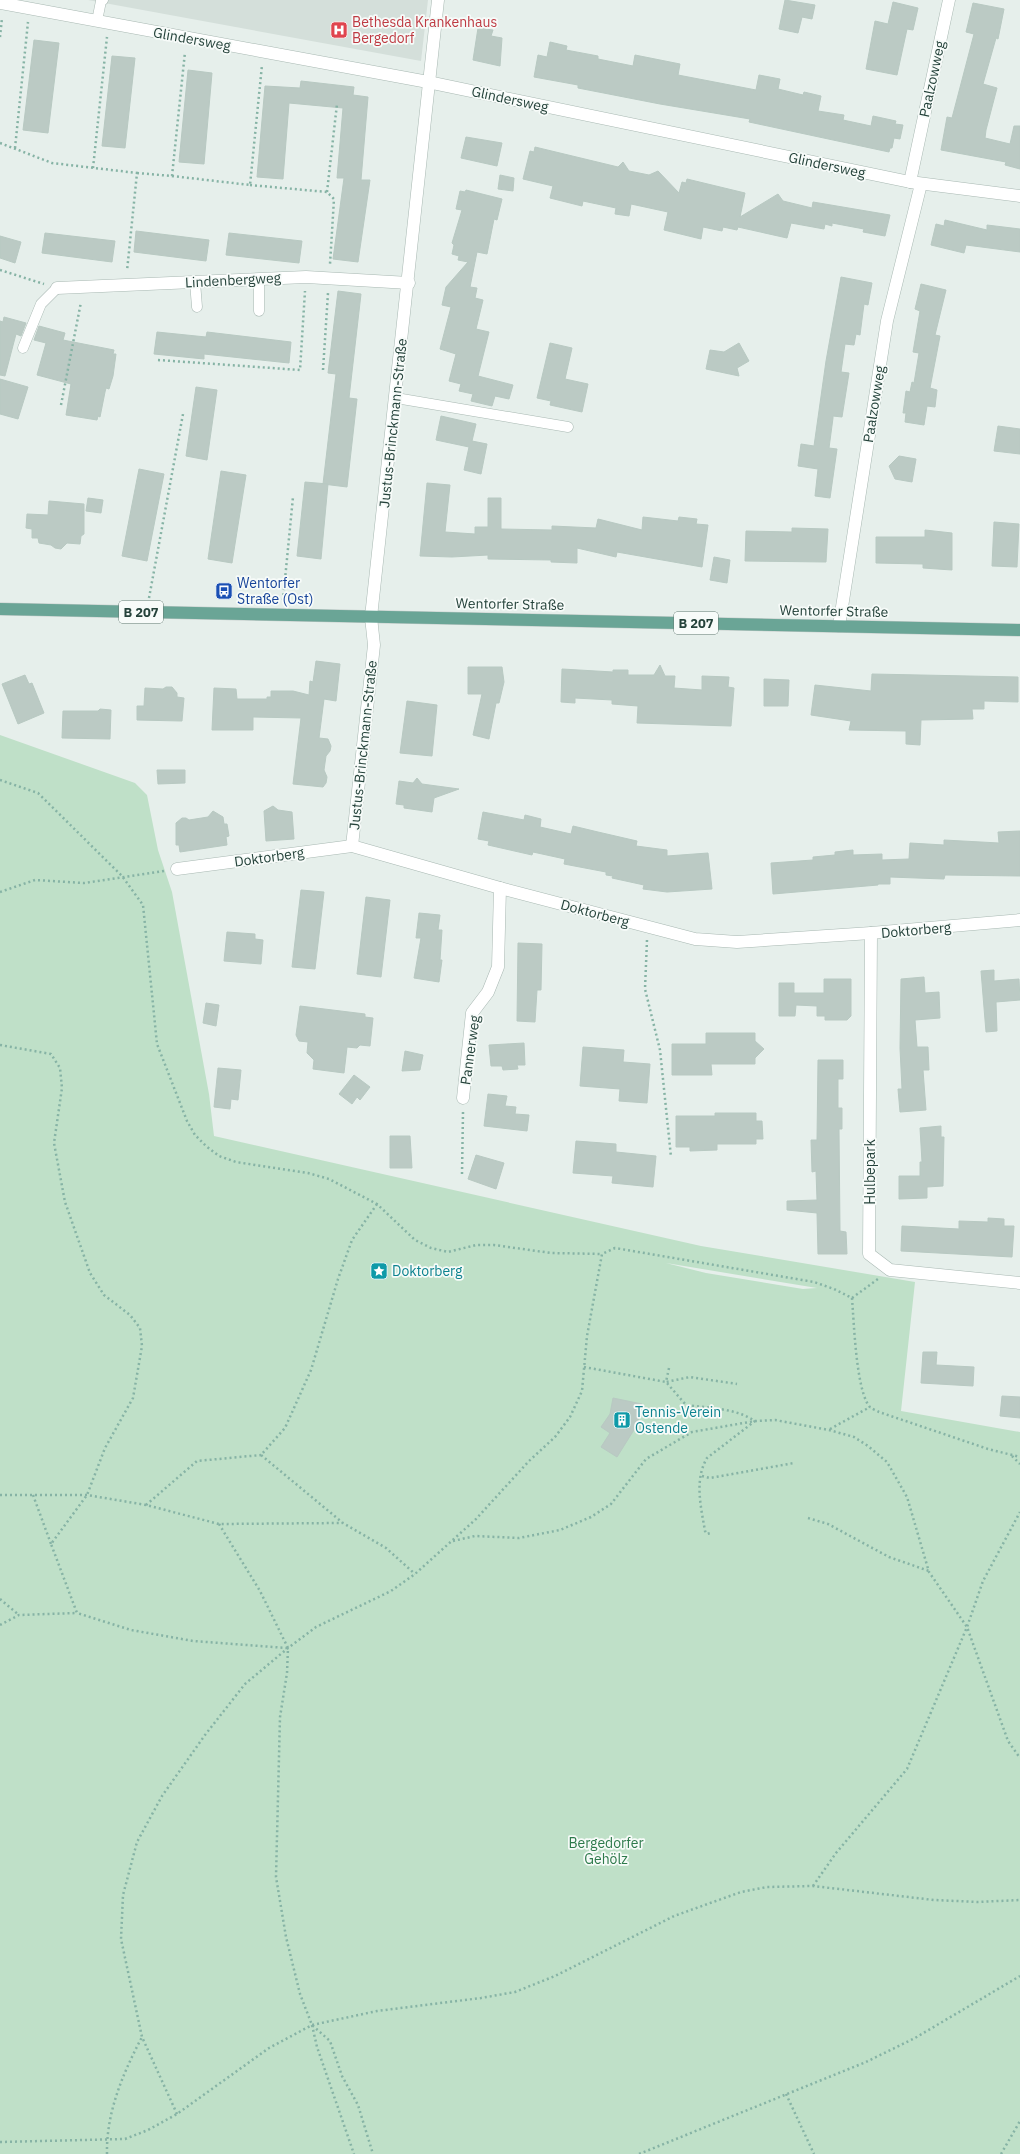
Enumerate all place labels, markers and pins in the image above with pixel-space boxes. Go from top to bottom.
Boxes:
place label: Bethesda Krankenhaus Bergedorf [352,13,498,47]
hospital icon: Bethesda Krankenhaus Bergedorf [329,20,349,40]
place label: Wentorfer Straße (Ost) [237,574,313,608]
bus stop icon: Wentorfer Straße (Ost) [214,581,234,601]
place icon: Doktorberg [369,1261,389,1281]
place label: Doktorberg [392,1262,463,1280]
place label: Tennis-Verein Ostende [635,1403,721,1437]
building icon: Tennis-Verein Ostende [612,1410,632,1430]

